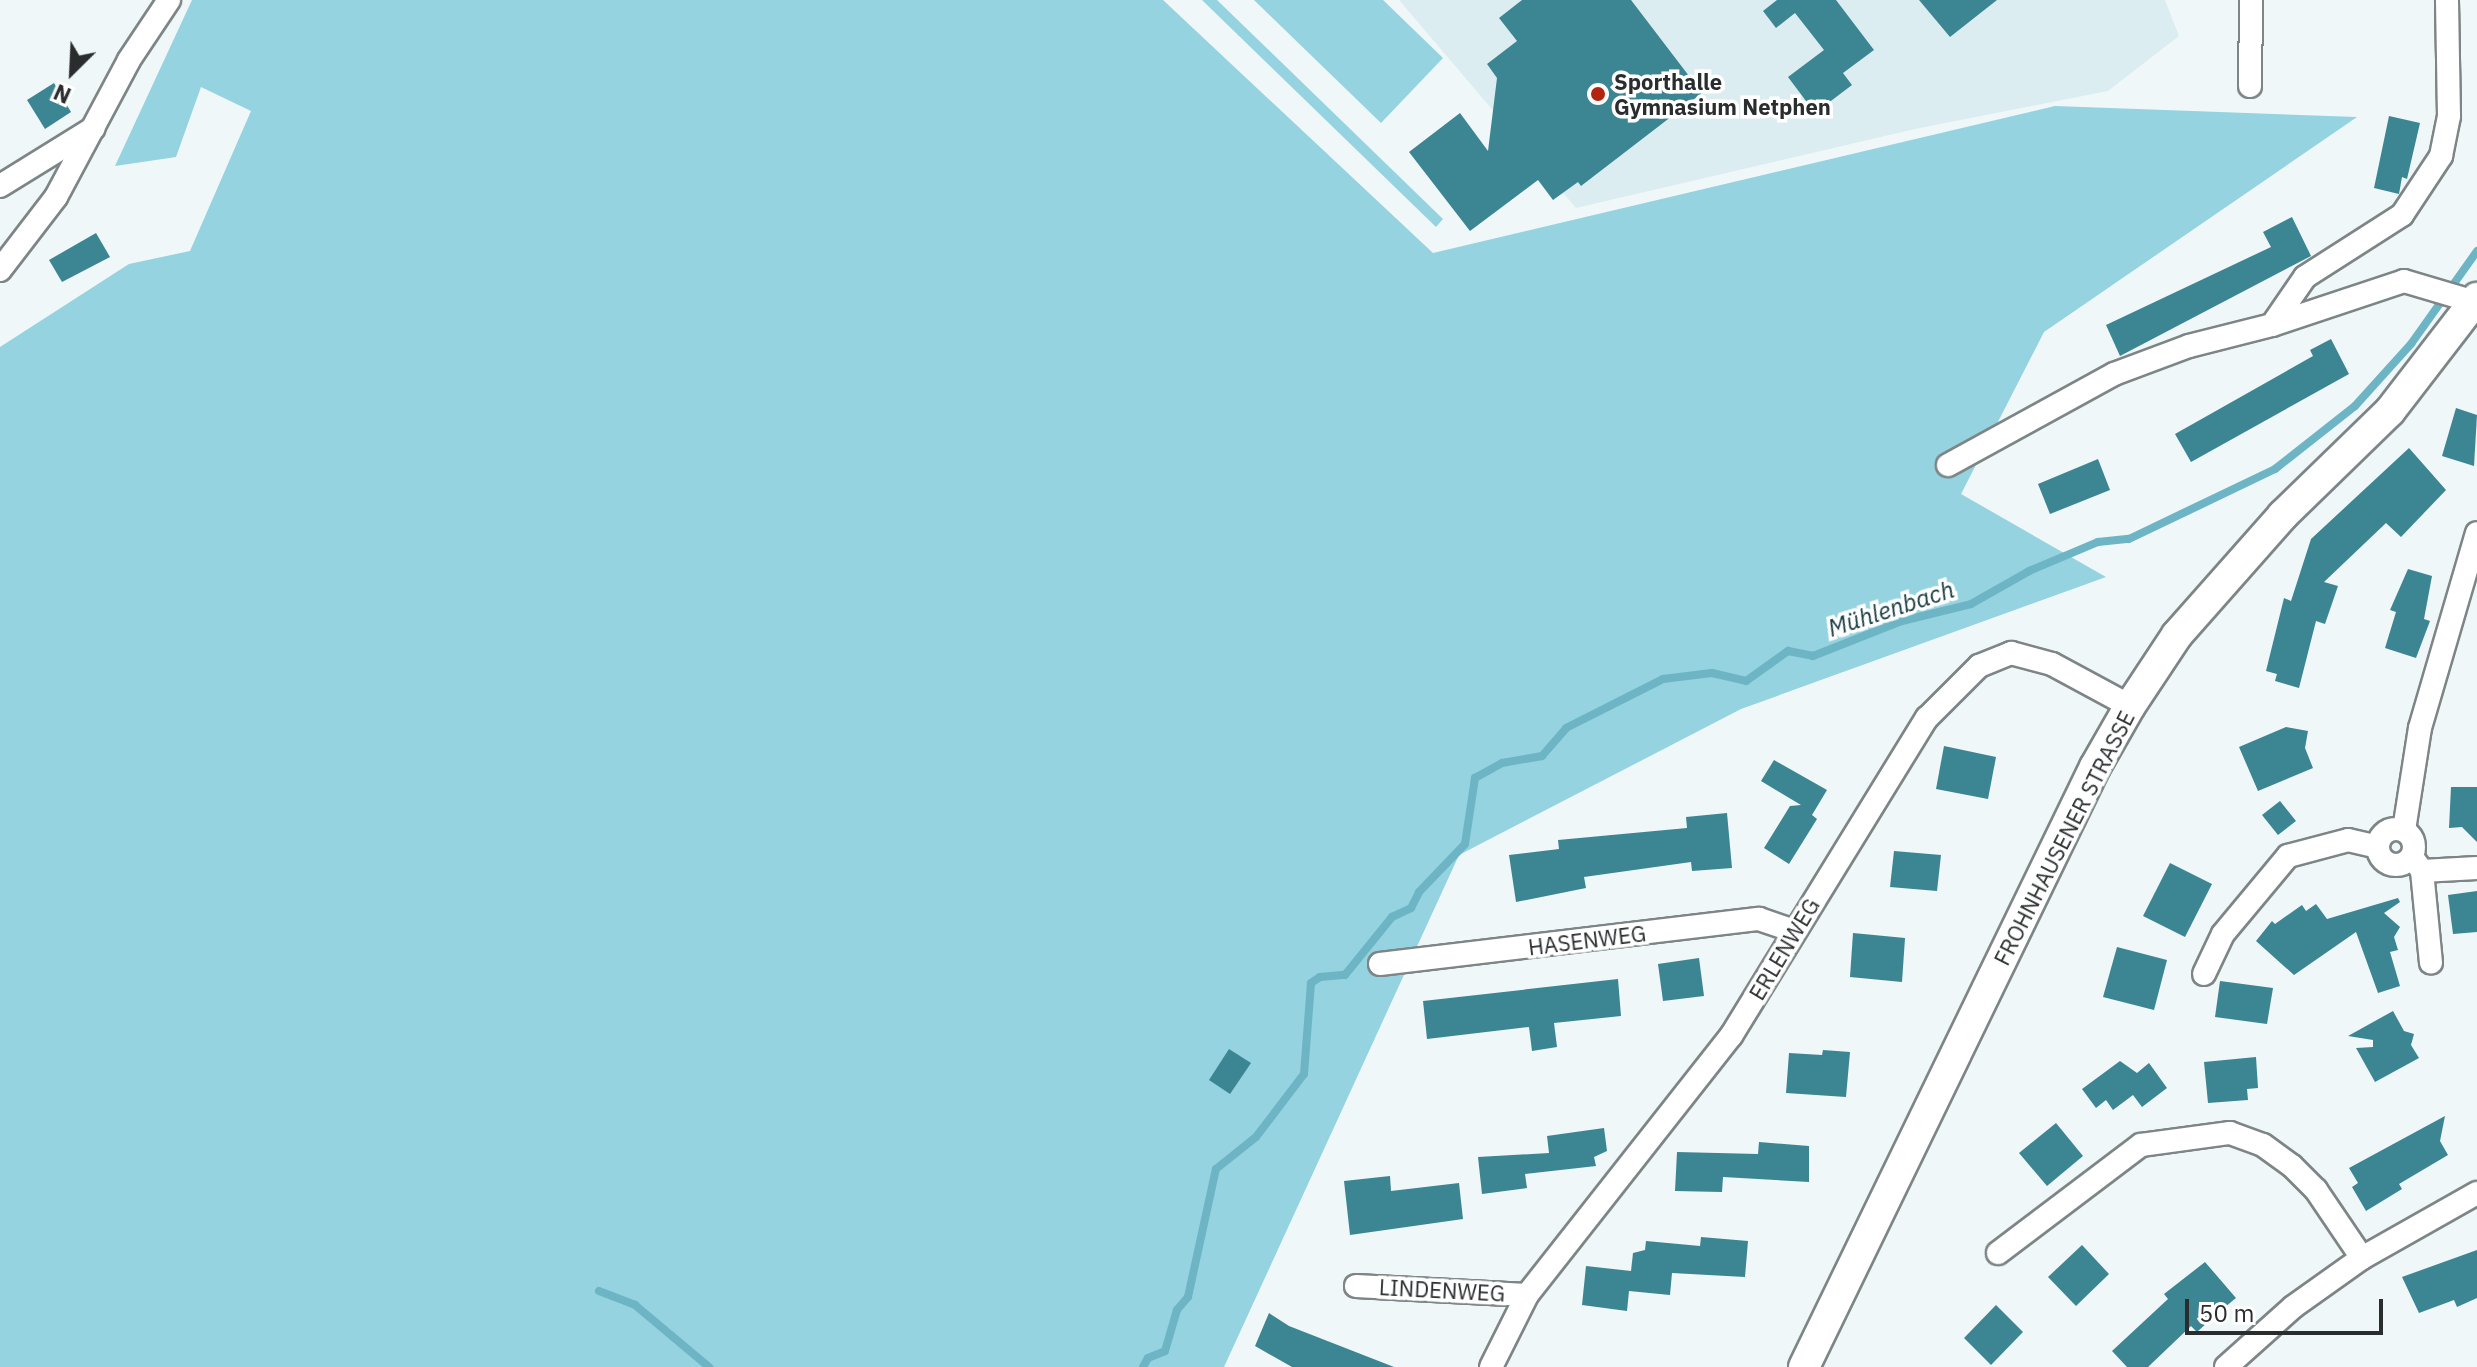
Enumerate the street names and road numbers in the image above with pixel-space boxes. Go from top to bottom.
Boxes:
street label: FROHNHAUSENER STRASSE [1988,706,2140,970]
street label: ERLENWEG [1743,893,1825,1005]
street label: HASENWEG [1527,920,1647,960]
street label: LINDENWEG [1378,1274,1506,1306]

